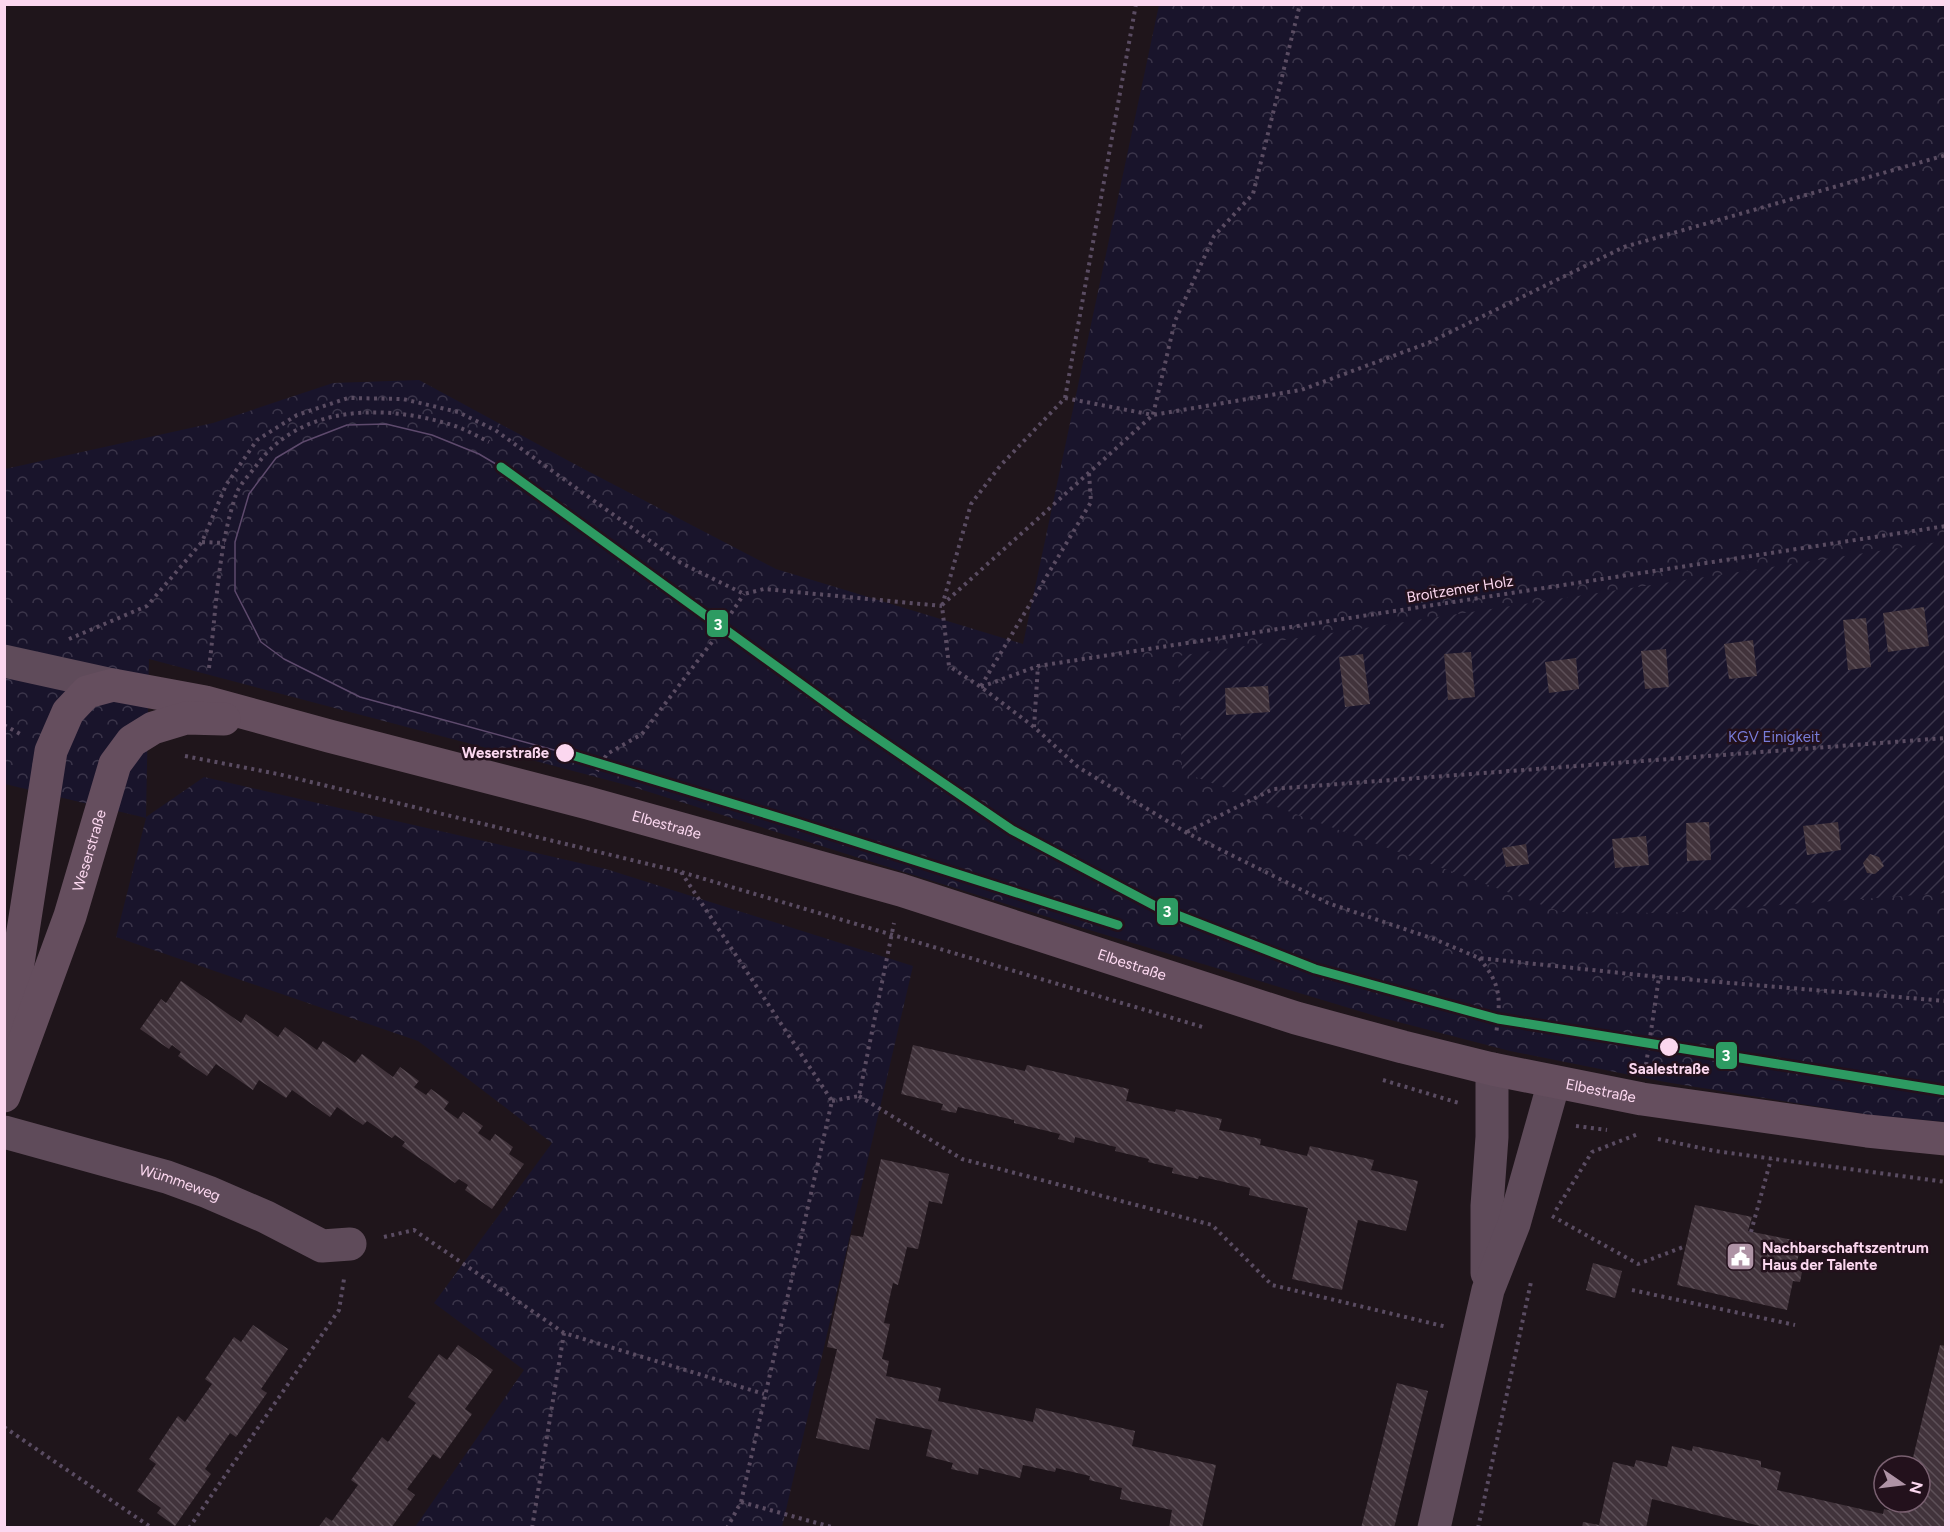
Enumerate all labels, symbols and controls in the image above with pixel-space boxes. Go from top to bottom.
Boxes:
street label: Broitzemer Holz [1405,572,1515,606]
line badge: 3 [706,609,729,638]
text: 3 [714,615,723,634]
park label: KGV Einigkeit [1728,728,1820,746]
marker: Weserstraße [554,742,576,764]
place label: Weserstraße [462,744,550,762]
street label: Elbestraße [630,807,703,843]
street label: Weserstraße [69,808,110,894]
line badge: 3 [1156,897,1179,926]
text: 3 [1163,902,1172,921]
street label: Elbestraße [1095,945,1169,984]
marker: Saalestraße [1658,1036,1680,1058]
line badge: 3 [1715,1041,1738,1070]
text: 3 [1722,1046,1731,1065]
place label: Saalestraße [1629,1060,1710,1078]
street label: Elbestraße [1564,1075,1638,1107]
street label: Wümmeweg [137,1161,223,1205]
place label: Nachbarschaftszentrum Haus der Talente [1762,1239,1929,1274]
public building icon: Nachbarschaftszentrum Haus der Talente [1725,1241,1757,1273]
north arrow [1872,1454,1932,1514]
text: N [1905,1479,1927,1496]

